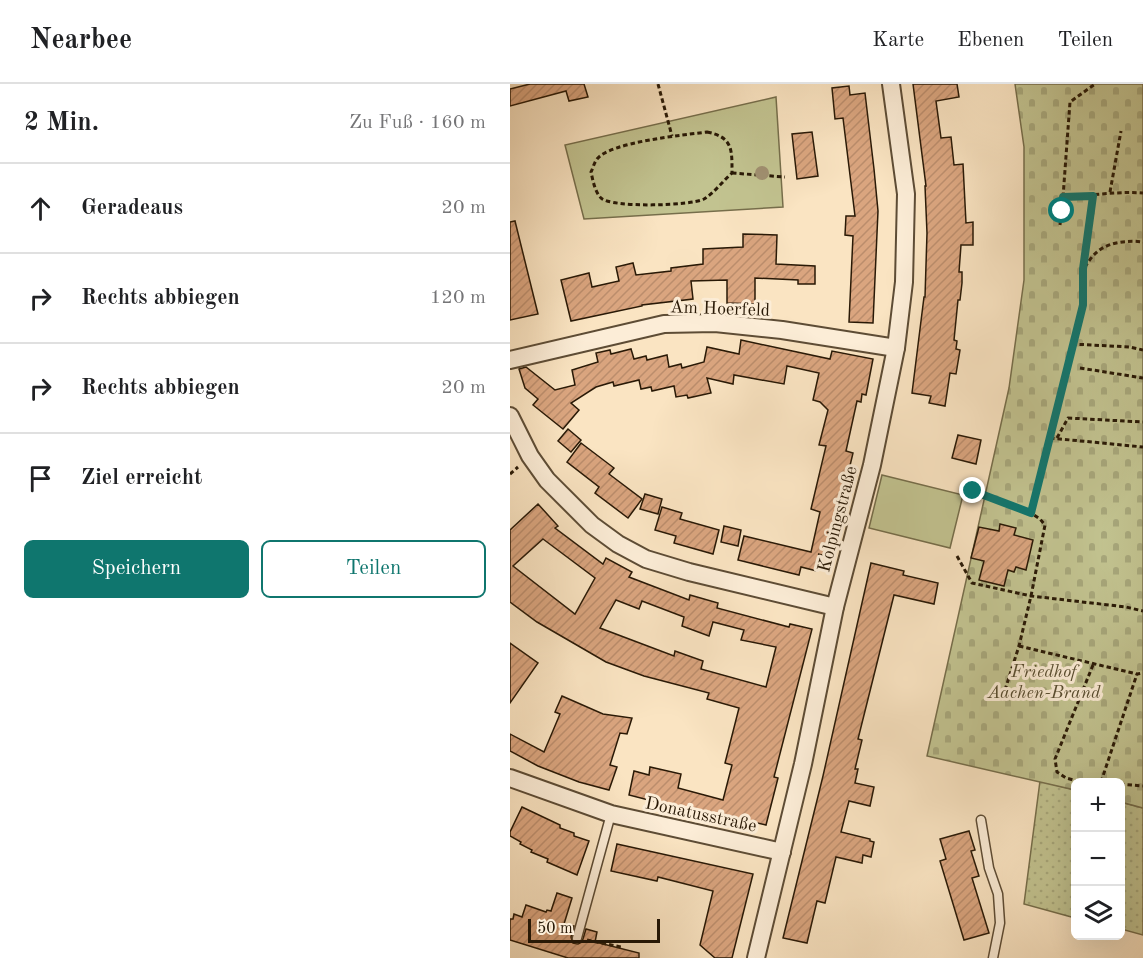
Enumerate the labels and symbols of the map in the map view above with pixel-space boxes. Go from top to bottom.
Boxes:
route start [1048,197,1074,223]
street label: Am Hoerfeld [670,298,770,320]
street label: Kolpingstraße [815,464,861,574]
route end [959,477,985,503]
park label: Friedhof Aachen-Brand [987,663,1101,702]
street label: Donatusstraße [643,794,758,836]
scale bar [528,916,660,944]

